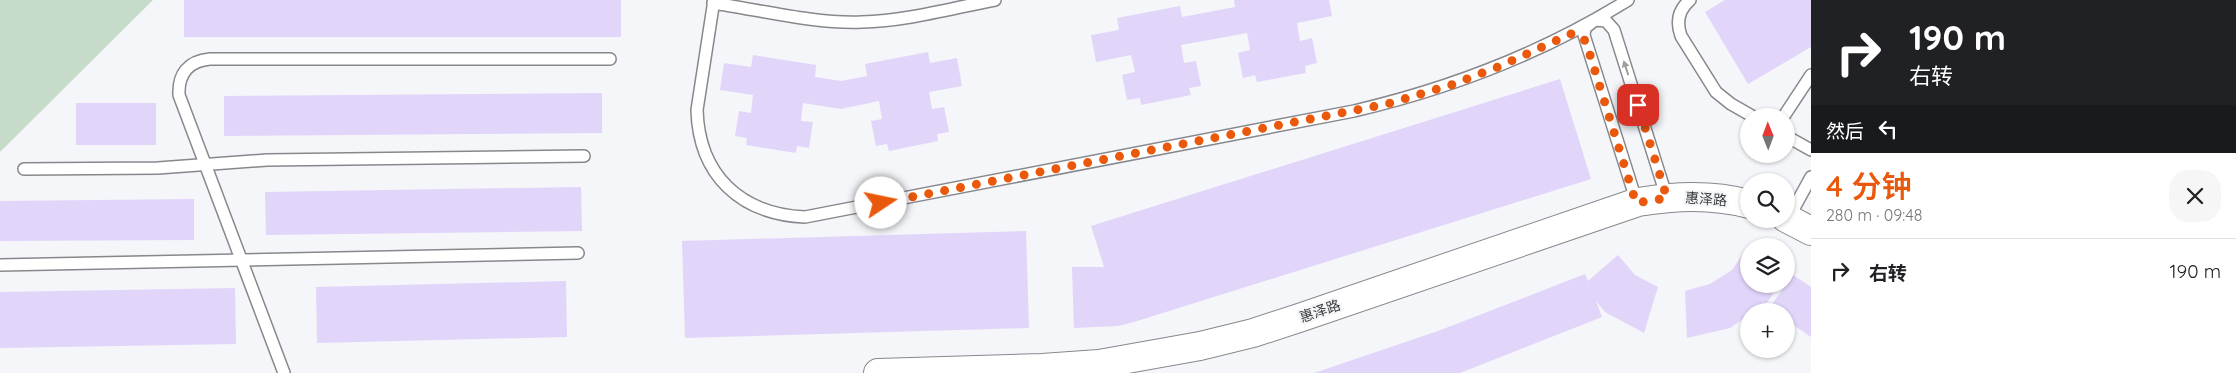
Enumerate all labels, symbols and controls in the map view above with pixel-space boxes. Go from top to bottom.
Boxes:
text: 190 m [1909,15,2006,59]
icon: right [1826,20,1891,85]
one-way arrow [1622,60,1630,75]
text: 右转 [1909,62,1953,90]
pin [1617,84,1659,126]
icon: arrive [1624,91,1652,119]
north arrow [1740,108,1795,162]
map controls [1740,108,1795,358]
icon: left [1874,115,1902,143]
text: 然后 [1826,119,1864,143]
text: 4 分钟 [1826,167,1911,205]
button: close [2169,170,2221,222]
button: search [1740,173,1795,228]
position arrow [854,176,906,228]
street label: 惠泽路 [1684,189,1728,209]
text: 280 m · 09:48 [1826,205,1922,225]
button: layers [1740,238,1795,293]
icon: right [1826,257,1854,285]
text: 190 m [2170,259,2221,283]
text: 右转 [1869,261,1907,285]
street label: 惠泽路 [1297,296,1343,326]
button: + [1740,303,1795,358]

